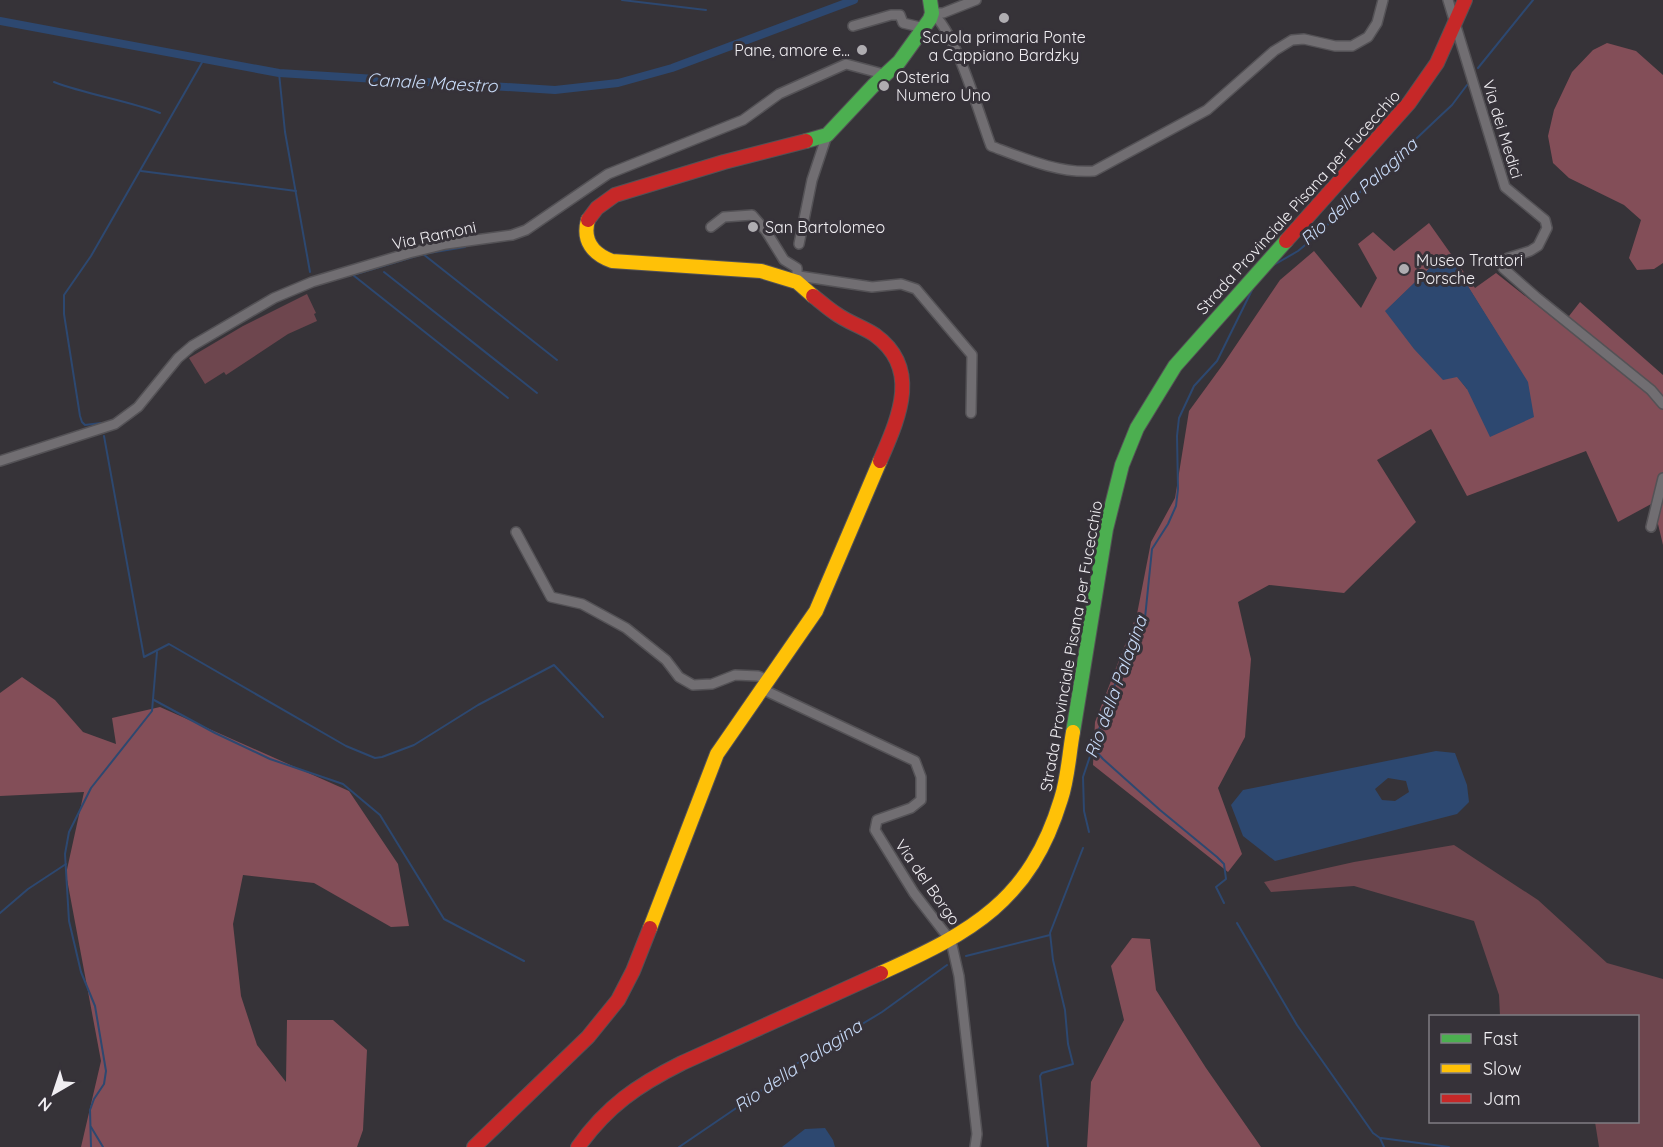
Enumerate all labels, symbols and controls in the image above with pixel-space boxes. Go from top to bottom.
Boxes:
marker: Scuola primaria Ponte a Cappiano Bardzky [997,11,1011,25]
place label: Scuola primaria Ponte a Cappiano Bardzky [922,27,1086,65]
place label: Pane, amore e... [734,40,850,60]
marker: Pane, amore e... [855,43,869,57]
place label: Osteria Numero Uno [896,67,991,105]
water label: Canale Maestro [366,68,499,97]
street label: Via dei Medici [1479,77,1527,181]
marker: Osteria Numero Uno [877,79,891,93]
street label: Strada Provinciale Pisana per Fucecchio [1192,86,1404,318]
water label: Rio della Palagina [1295,132,1423,250]
street label: Via Ramoni [390,216,478,254]
place label: San Bartolomeo [765,217,885,237]
marker: San Bartolomeo [746,220,760,234]
place label: Museo Trattori Porsche [1416,250,1523,288]
marker: Museo Trattori Porsche [1397,262,1411,276]
street label: Strada Provinciale Pisana per Fucecchio [1036,499,1106,793]
water label: Rio della Palagina [1079,611,1152,761]
street label: Via del Borgo [891,835,965,929]
water label: Rio della Palagina [729,1014,867,1117]
legend [1429,1015,1639,1123]
text: Fast [1483,1027,1518,1050]
text: Slow [1483,1057,1521,1080]
north arrow [24,1063,84,1123]
text: Jam [1483,1087,1521,1110]
text: N [34,1093,55,1116]

